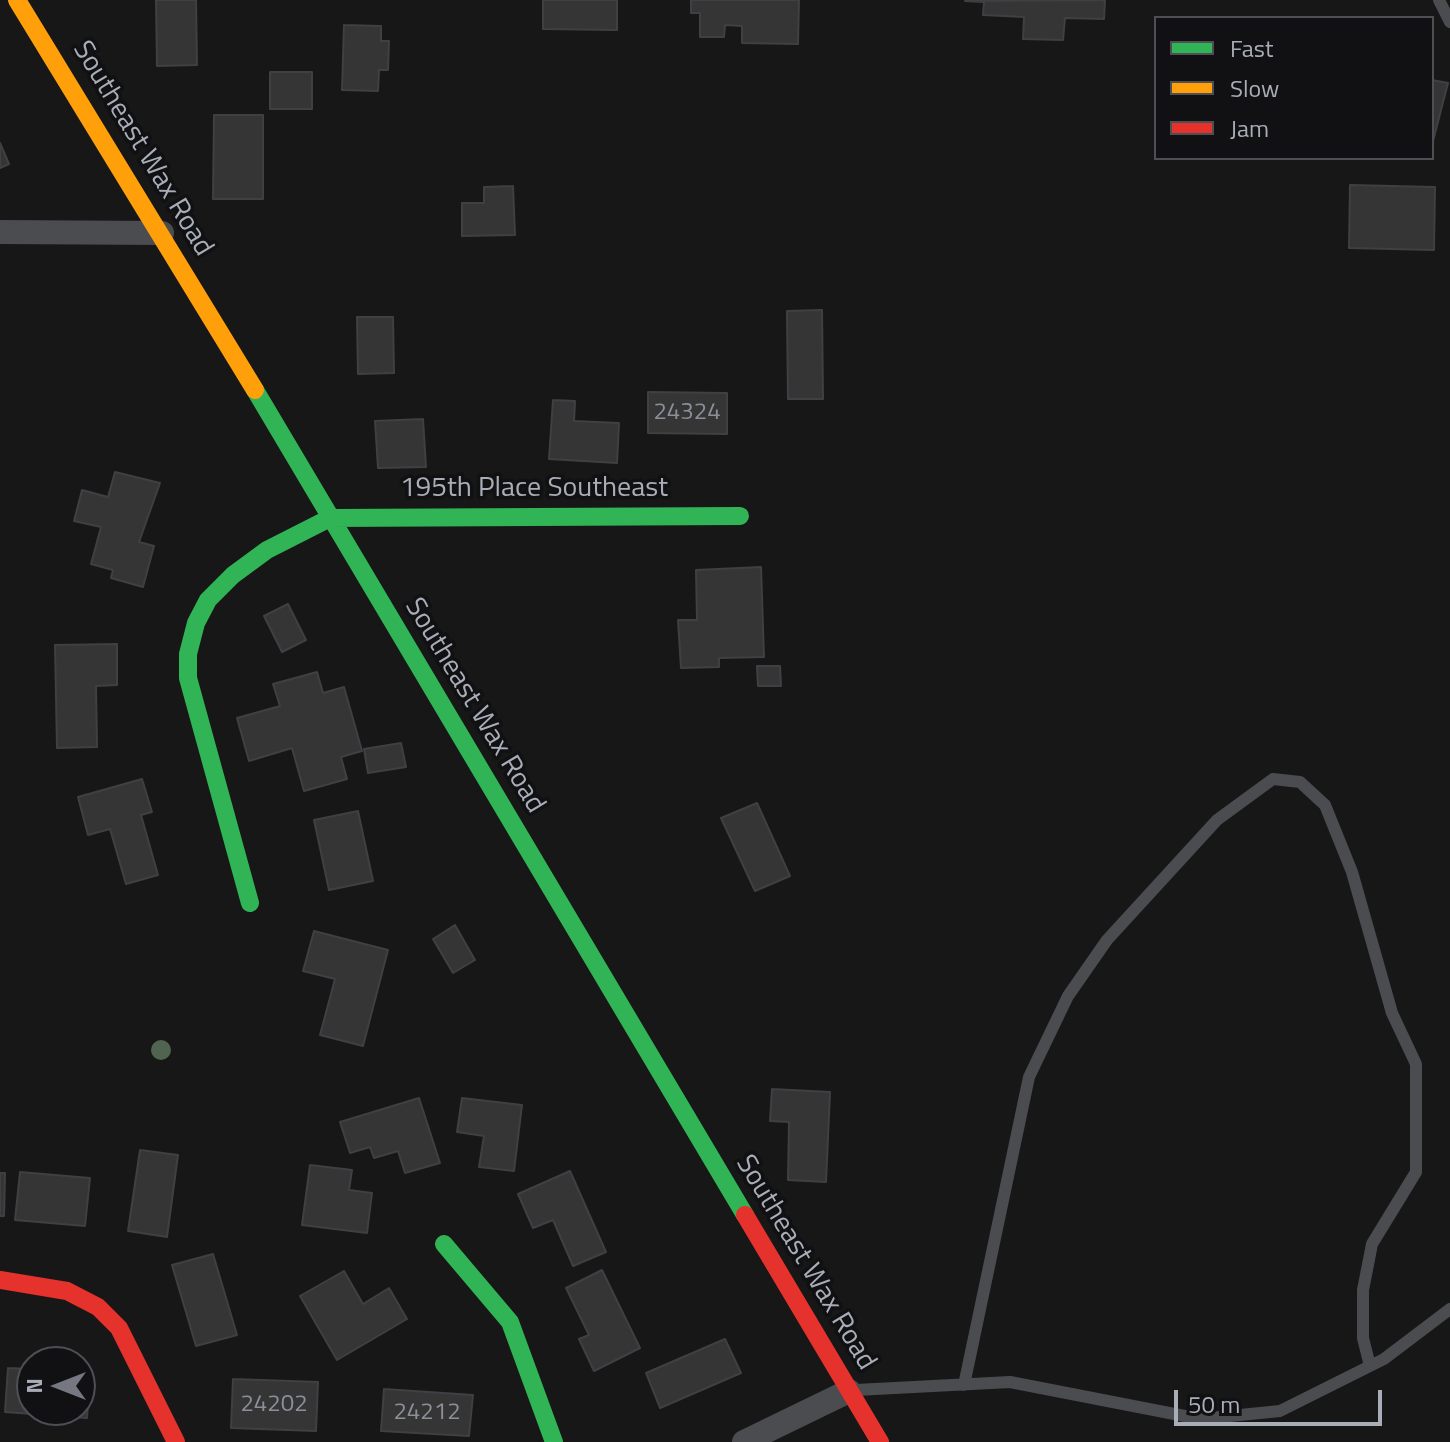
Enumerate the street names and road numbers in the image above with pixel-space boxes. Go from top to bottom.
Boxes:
street label: Southeast Wax Road [65,35,219,263]
street label: 195th Place Southeast [400,472,668,506]
street label: Southeast Wax Road [397,592,551,820]
street label: Southeast Wax Road [728,1149,882,1377]

